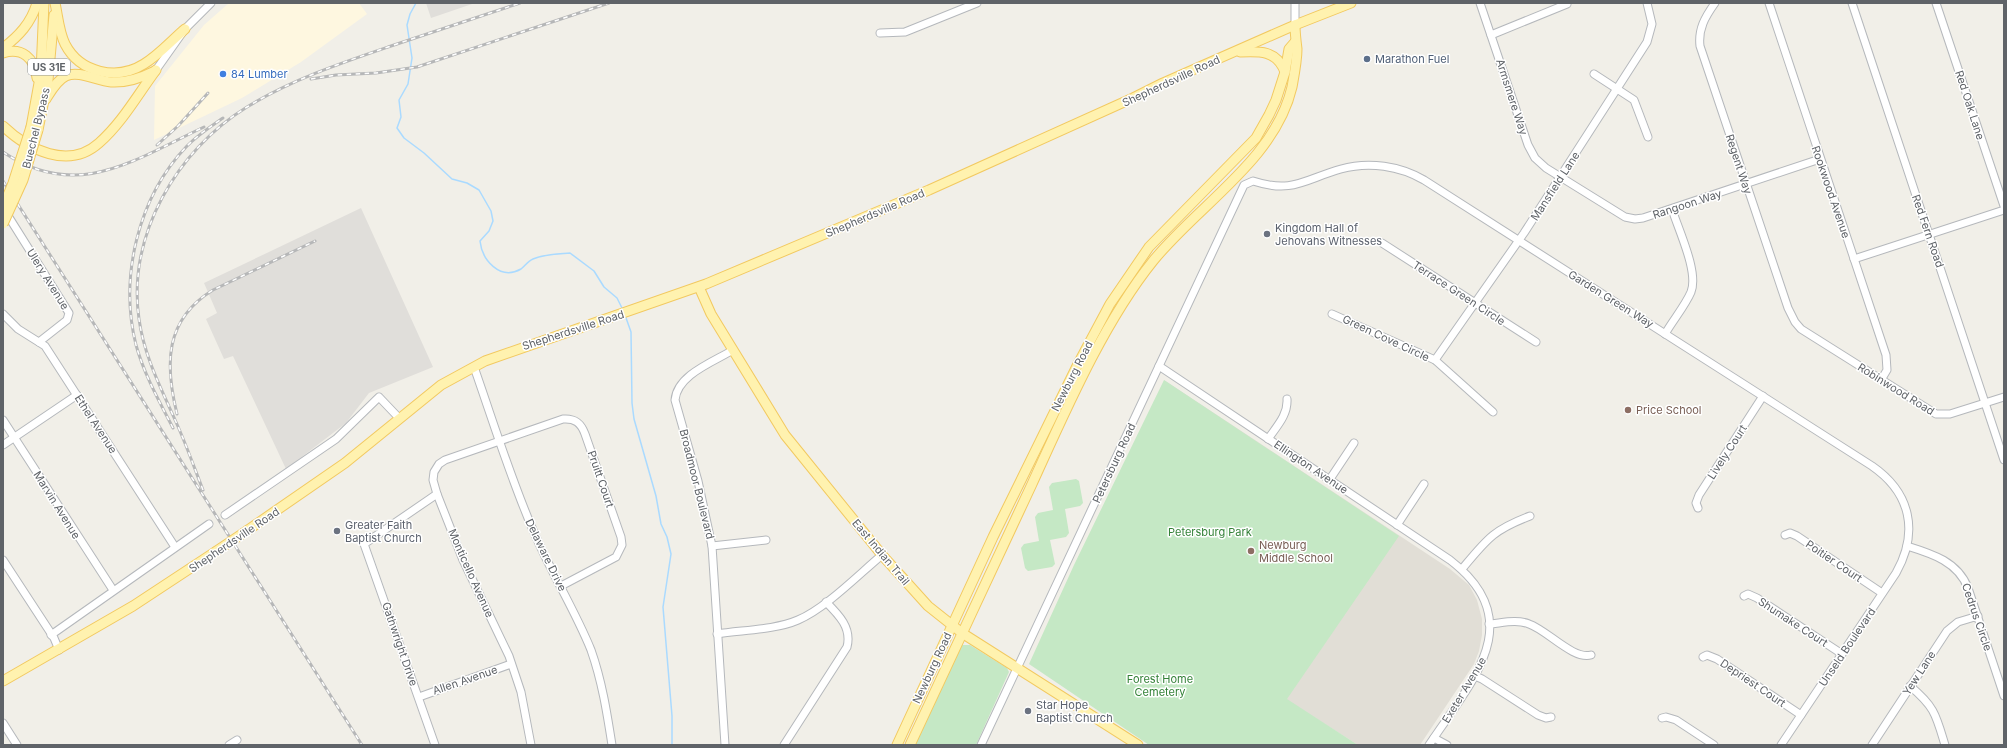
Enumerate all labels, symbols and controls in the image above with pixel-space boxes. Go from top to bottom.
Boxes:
street label: Shepherdsville Road [1120,52,1222,110]
place label: Marathon Fuel [1375,52,1449,66]
marker: Marathon Fuel [1362,54,1372,64]
street label: Armsmere Way [1493,57,1531,137]
road number: US 31E [28,59,70,75]
place label: 84 Lumber [231,67,288,81]
marker: 84 Lumber [218,69,228,79]
street label: Red Oak Lane [1952,69,1988,141]
street label: Buechel Bypass [19,86,53,170]
street label: Regent Way [1723,132,1755,196]
street label: Rookwood Avenue [1809,144,1853,240]
street label: Mansfield Lane [1528,149,1582,223]
street label: Shepherdsville Road [823,186,927,240]
street label: Rangoon Way [1651,186,1723,222]
street label: Red Fern Road [1909,193,1947,269]
place label: Kingdom Hall of Jehovahs Witnesses [1275,221,1382,248]
marker: Kingdom Hall of Jehovahs Witnesses [1262,229,1272,239]
street label: Ulery Avenue [24,246,72,312]
street label: Terrace Green Circle [1410,258,1508,328]
street label: Garden Green Way [1566,267,1656,331]
street label: Shepherdsville Road [520,307,626,353]
street label: Green Cove Circle [1340,312,1432,364]
street label: Newburg Road [1048,338,1096,414]
street label: Robinwood Road [1855,360,1937,418]
street label: Ethel Avenue [72,392,120,456]
place label: Price School [1636,403,1702,417]
marker: Price School [1623,405,1633,415]
street label: Petersburg Road [1089,421,1139,505]
street label: Lively Court [1704,422,1750,482]
street label: Broadmoor Boulevard [677,427,717,541]
street label: Ellington Avenue [1271,437,1351,497]
street label: Pruitt Court [585,449,617,510]
street label: Marvin Avenue [31,468,83,542]
street label: Shepherdsville Road [186,504,282,576]
street label: Delaware Drive [522,516,570,594]
street label: East Indian Trail [849,516,913,588]
place label: Greater Faith Baptist Church [345,518,422,545]
park label: Petersburg Park [1168,525,1252,539]
marker: Greater Faith Baptist Church [332,526,342,536]
street label: Monticello Avenue [445,526,497,620]
street label: Poitier Court [1803,537,1865,585]
place label: Newburg Middle School [1259,538,1333,565]
marker: Newburg Middle School [1246,546,1256,556]
street label: Cedrus Circle [1959,581,1995,653]
street label: Shumake Court [1756,594,1831,650]
street label: Gathwright Drive [379,600,421,688]
street label: Unseld Boulevard [1816,605,1878,689]
street label: Newburg Road [909,630,955,706]
street label: Yew Lane [1899,648,1939,698]
street label: Exeter Avenue [1439,654,1489,726]
street label: Depriest Court [1718,656,1789,710]
street label: Allen Avenue [431,662,499,698]
park label: Forest Home Cemetery [1127,672,1193,699]
place label: Star Hope Baptist Church [1036,698,1113,725]
marker: Star Hope Baptist Church [1023,706,1033,716]

